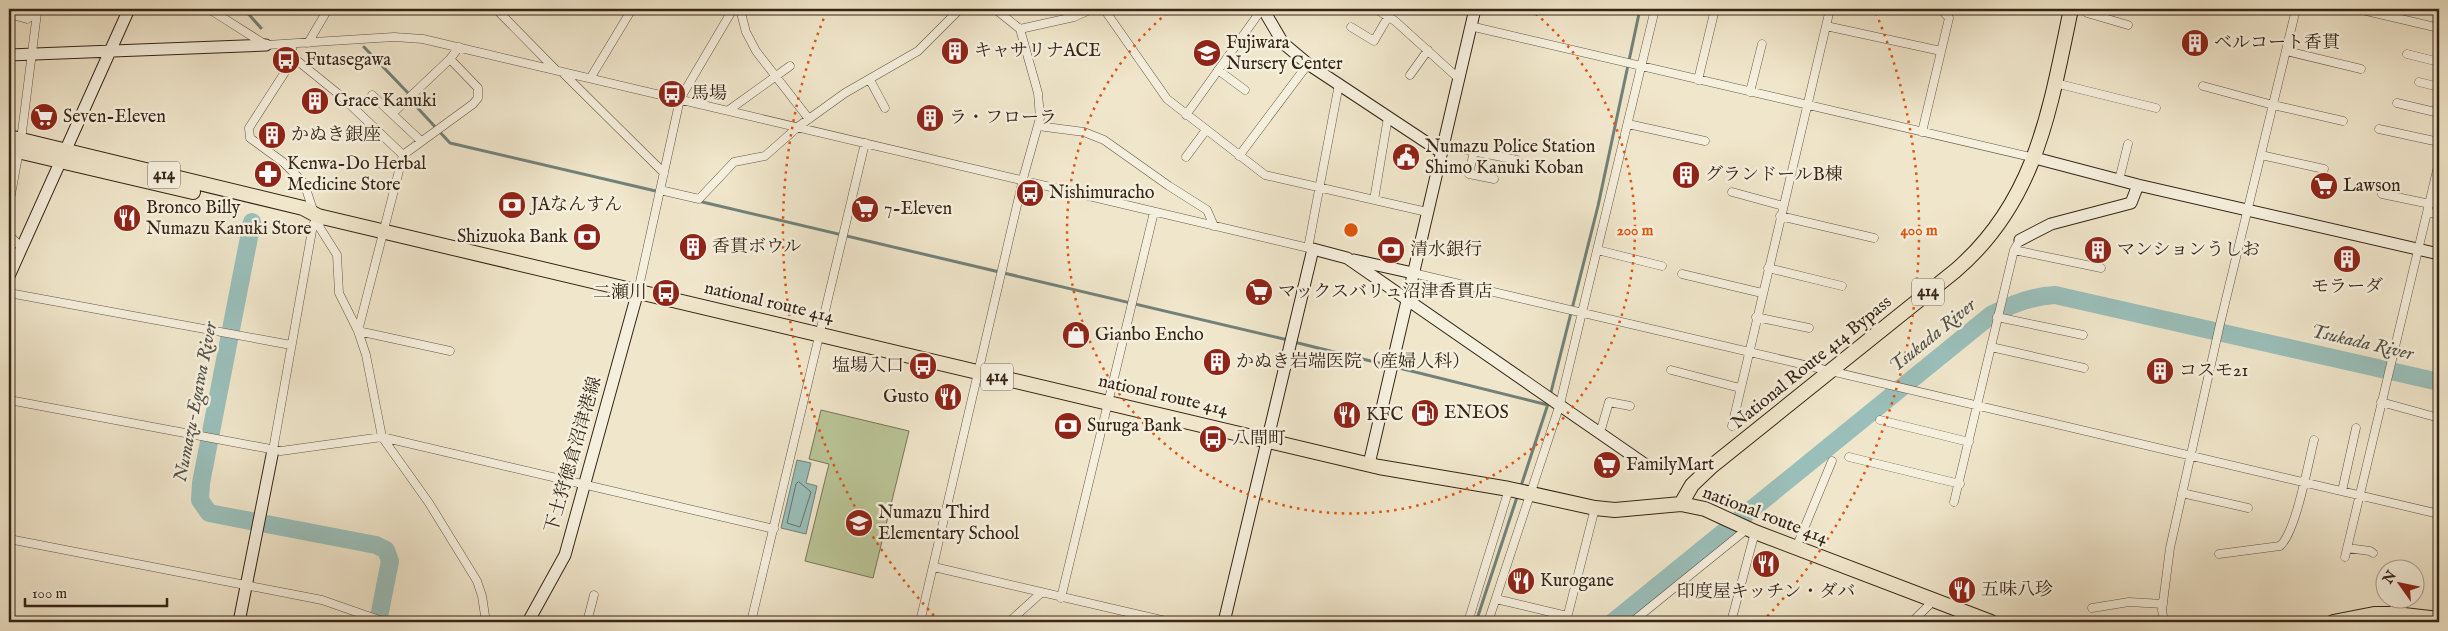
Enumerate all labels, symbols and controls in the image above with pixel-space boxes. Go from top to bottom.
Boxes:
building icon: ベルコート香貫 [2180,28,2210,58]
place label: Fujiwara Nursery Center [1226,32,1343,76]
place label: ベルコート香貫 [2214,32,2340,55]
building icon: キャサリナACE [940,36,970,66]
school or university icon: Fujiwara Nursery Center [1192,38,1222,68]
place label: キャサリナACE [974,40,1101,63]
bus stop icon: Futasegawa [271,45,301,75]
place label: Futasegawa [305,49,391,72]
bus stop icon: 馬場 [657,79,687,109]
place label: 馬場 [691,83,727,106]
building icon: Grace Kanuki [300,86,330,116]
place label: Grace Kanuki [334,90,437,113]
supermarket icon: Seven-Eleven [29,102,59,132]
building icon: ラ・フローラ [915,103,945,133]
place label: Seven-Eleven [63,106,166,129]
place label: ラ・フローラ [949,107,1057,130]
building icon: かぬき銀座 [257,120,287,150]
place label: かぬき銀座 [291,124,381,147]
place label: Numazu Police Station Shimo Kanuki Koban [1425,136,1596,180]
public building icon: Numazu Police Station Shimo Kanuki Koban [1391,142,1421,172]
place label: Kenwa-Do Herbal Medicine Store [287,153,426,197]
pharmacy icon: Kenwa-Do Herbal Medicine Store [253,159,283,189]
building icon: グランドールB棟 [1671,160,1701,190]
road number: 414 [148,162,180,188]
place label: グランドールB棟 [1705,164,1843,187]
supermarket icon: Lawson [2309,171,2339,201]
place label: Lawson [2343,175,2401,198]
bus stop icon: Nishimuracho [1015,178,1045,208]
place label: Nishimuracho [1049,182,1155,205]
bank icon: JAなんすん [497,190,527,220]
place label: JAなんすん [529,194,622,217]
supermarket icon: 7-Eleven [850,194,880,224]
place label: Bronco Billy Numazu Kanuki Store [146,197,312,241]
place label: 7-Eleven [884,198,953,221]
restaurant icon: Bronco Billy Numazu Kanuki Store [112,203,142,233]
centre of rings [1342,221,1360,239]
text: 200 m [1617,221,1654,240]
text: 400 m [1901,221,1938,240]
bank icon: Shizuoka Bank [572,222,602,252]
place label: Shizuoka Bank [457,226,568,249]
building icon: 香貫ボウル [678,232,708,262]
bank icon: 清水銀行 [1376,235,1406,265]
building icon: マンションうしお [2083,235,2113,265]
place label: 香貫ボウル [712,236,801,259]
place label: 清水銀行 [1410,239,1482,262]
place label: マンションうしお [2117,239,2260,262]
building icon: モラーダ [2332,244,2362,274]
place label: モラーダ [2311,276,2383,299]
street label: national route 414 [702,277,836,329]
supermarket icon: マックスバリュ沼津香貫店 [1244,277,1274,307]
bus stop icon: 二瀬川 [651,278,681,308]
road number: 414 [1912,278,1944,306]
place label: マックスバリュ沼津香貫店 [1278,281,1493,304]
place label: 二瀬川 [593,282,647,305]
street label: National Route 414 Bypass [1727,291,1897,435]
water label: Tsukada River [1885,293,1982,378]
water label: Numazu-Egawa River [169,318,224,484]
shop icon: Gianbo Encho [1061,320,1091,350]
water label: Tsukada River [2308,320,2417,367]
place label: Gianbo Encho [1095,324,1204,347]
building icon: かぬき岩端医院（産婦人科） [1202,347,1232,377]
bus stop icon: 塩場入口 [908,351,938,381]
place label: かぬき岩端医院（産婦人科） [1236,351,1470,374]
place label: 塩場入口 [832,355,904,378]
building icon: コスモ21 [2145,356,2175,386]
place label: コスモ21 [2179,360,2248,383]
road number: 414 [981,364,1013,391]
street label: national route 414 [1096,370,1230,422]
street label: 下土狩徳倉沼津港線 [541,374,607,536]
restaurant icon: Gusto [933,382,963,412]
place label: Gusto [883,386,929,409]
fuel station icon: ENEOS [1410,398,1440,428]
restaurant icon: KFC [1332,400,1362,430]
place label: ENEOS [1444,402,1509,425]
place label: KFC [1366,404,1403,427]
bank icon: Suruga Bank [1053,411,1083,441]
place label: Suruga Bank [1087,415,1182,438]
bus stop icon: 八間町 [1198,424,1228,454]
place label: 八間町 [1232,428,1286,451]
supermarket icon: FamilyMart [1592,450,1622,480]
place label: FamilyMart [1626,454,1714,477]
street label: national route 414 [1699,482,1831,551]
place label: Numazu Third Elementary School [878,502,1019,546]
school or university icon: Numazu Third Elementary School [844,508,874,538]
restaurant icon: 印度屋キッチン・ダバ [1751,549,1781,579]
north arrow [2376,558,2426,608]
restaurant icon: Kurogane [1506,566,1536,596]
text: N [2379,567,2401,588]
place label: Kurogane [1540,570,1614,593]
restaurant icon: 五味八珍 [1947,575,1977,605]
scale bar [25,576,168,608]
place label: 五味八珍 [1981,579,2053,602]
place label: 印度屋キッチン・ダバ [1677,581,1855,604]
text: 100 m [32,584,68,603]

